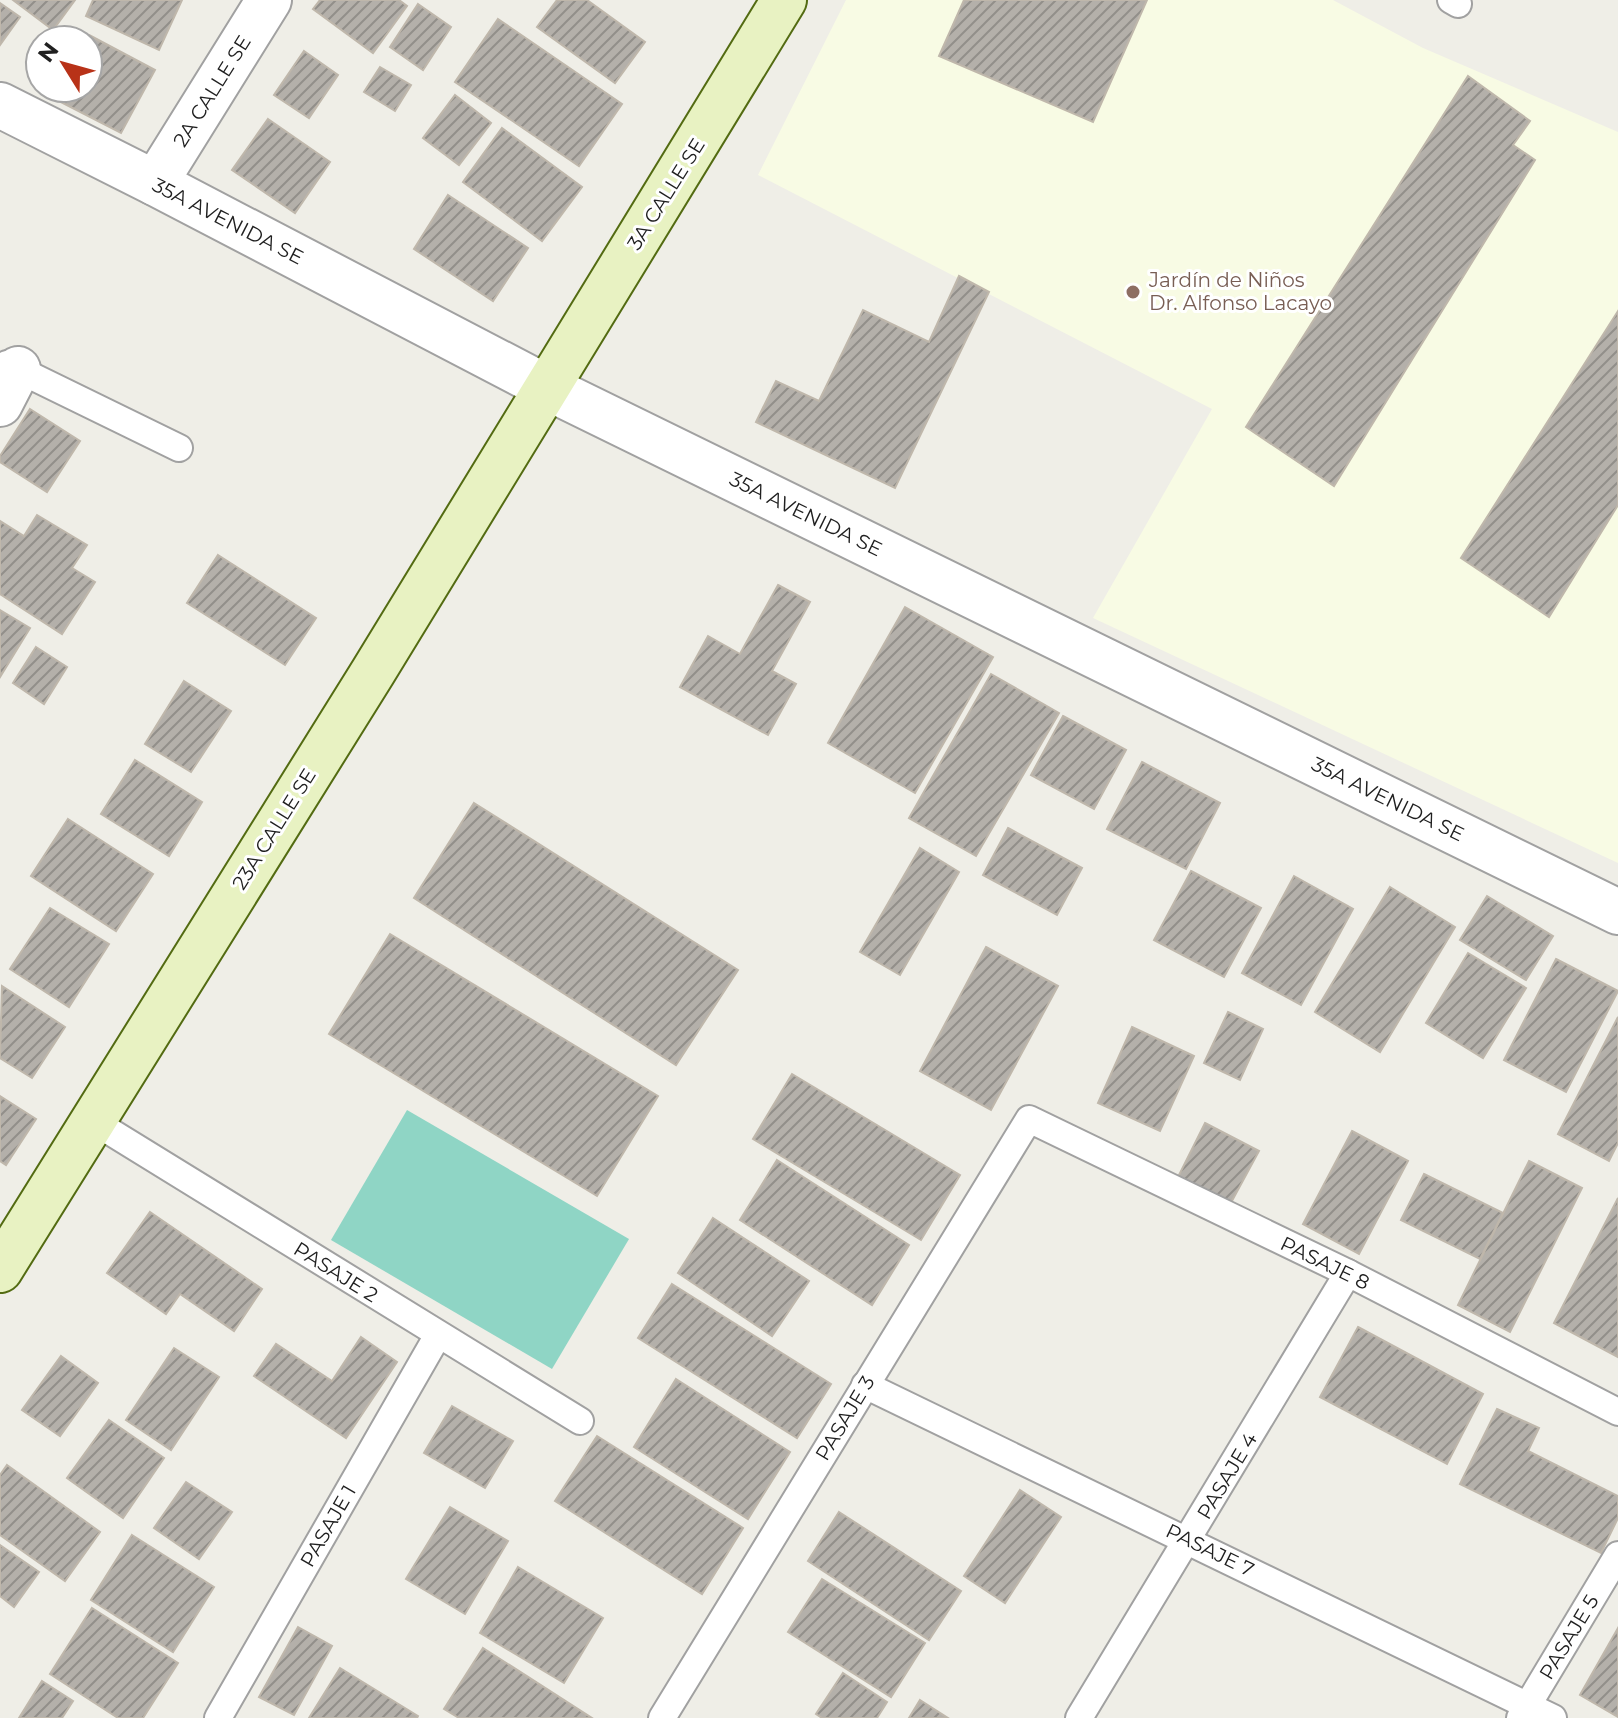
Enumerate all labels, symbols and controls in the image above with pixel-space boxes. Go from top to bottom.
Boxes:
north arrow [24,24,104,104]
street label: 2A CALLE SE [168,31,256,151]
text: N [32,37,65,67]
street label: 3A CALLE SE [622,134,710,254]
street label: 35A AVENIDA SE [148,173,308,269]
place label: Jardín de Niños Dr. Alfonso Lacayo [1148,268,1332,315]
marker: Jardín de Niños Dr. Alfonso Lacayo [1124,283,1142,301]
street label: 35A AVENIDA SE [726,467,886,561]
street label: 35A AVENIDA SE [1308,752,1468,846]
street label: 23A CALLE SE [227,764,321,894]
street label: PASAJE 8 [1277,1231,1373,1295]
street label: PASAJE 2 [289,1237,383,1307]
street label: PASAJE 3 [810,1371,880,1465]
street label: PASAJE 4 [1192,1428,1262,1524]
street label: PASAJE 1 [295,1481,361,1571]
street label: PASAJE 7 [1162,1518,1258,1582]
street label: PASAJE 5 [1534,1590,1604,1684]

